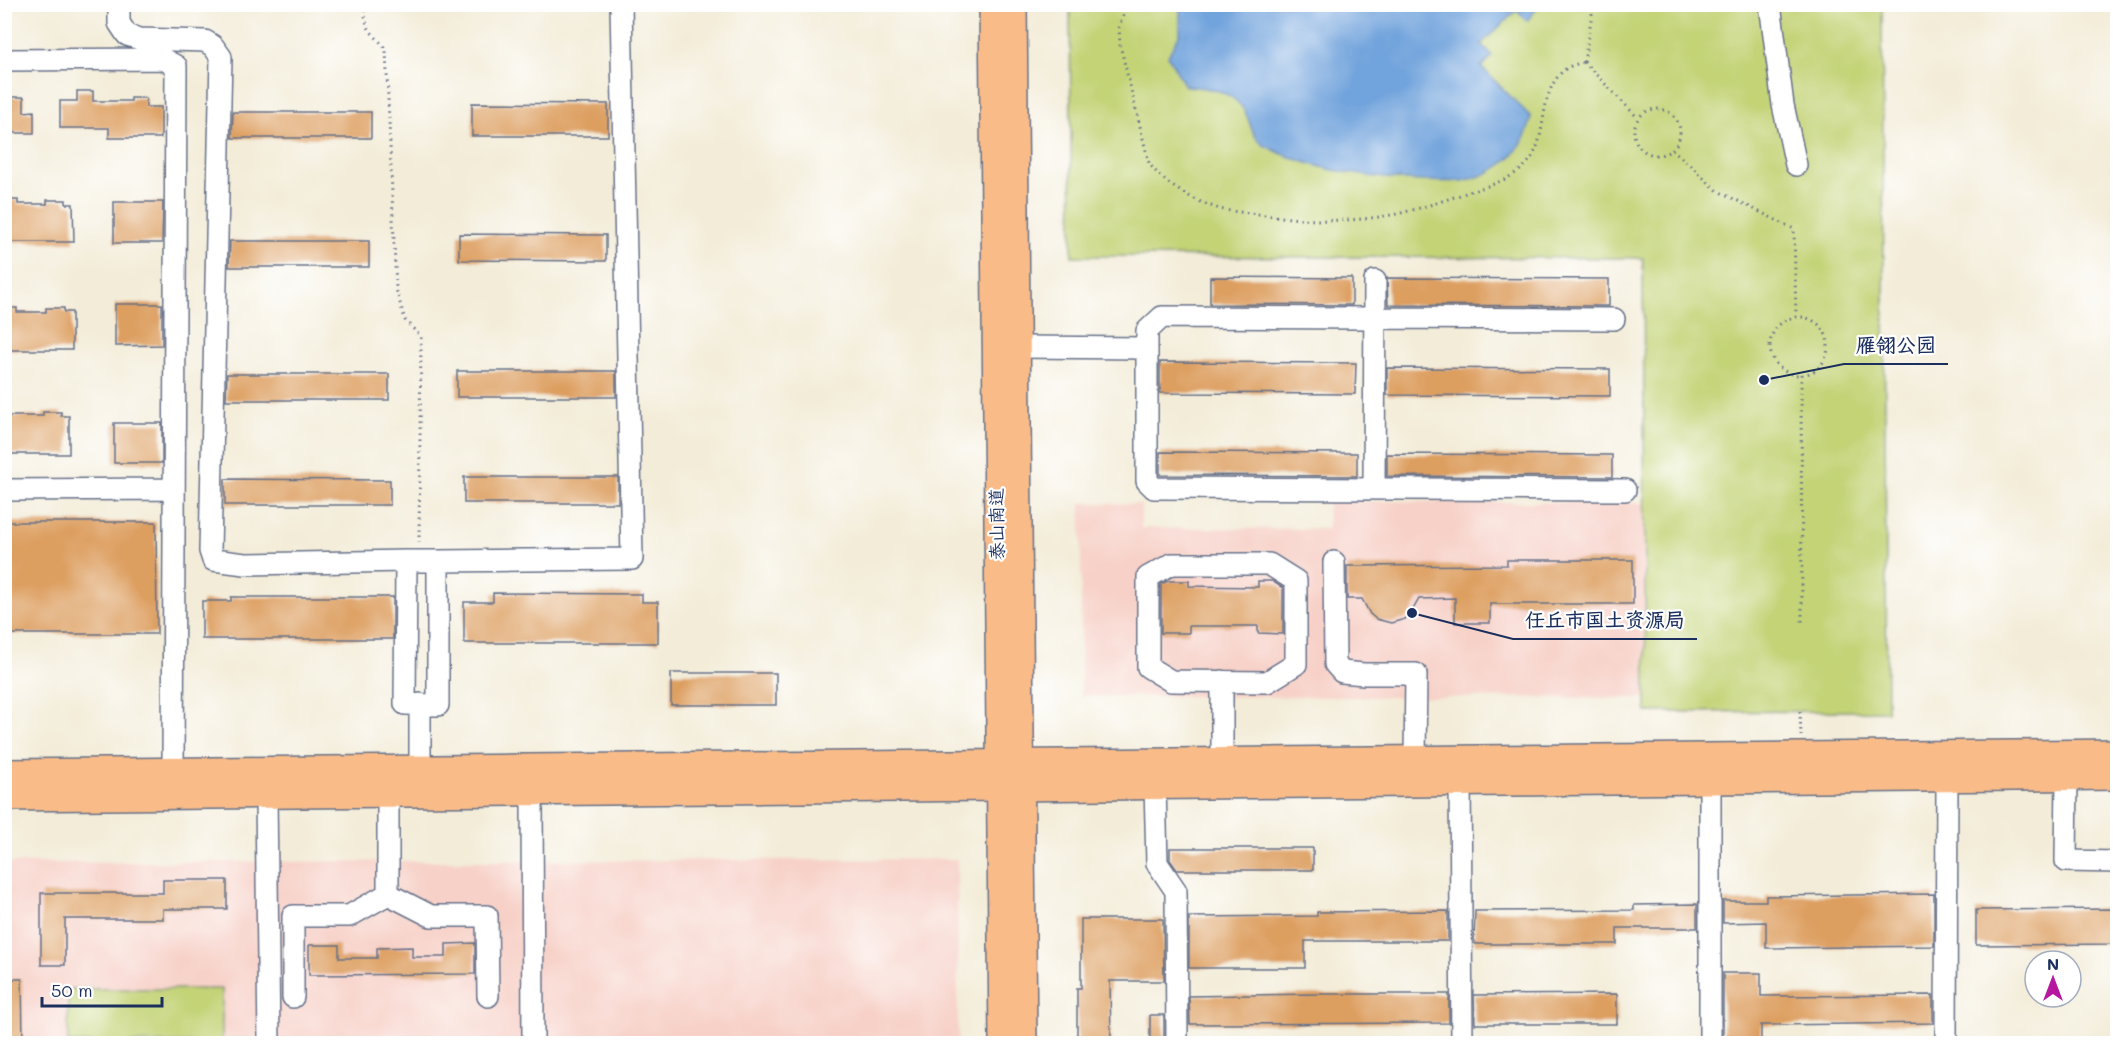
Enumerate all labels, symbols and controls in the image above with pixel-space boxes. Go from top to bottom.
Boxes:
callout: 雁翎公园 [1844,326,1948,364]
text: 雁翎公园 [1856,331,1936,357]
street label: 泰山南道 [983,488,1009,560]
callout: 任丘市国土资源局 [1513,601,1697,639]
text: 任丘市国土资源局 [1525,606,1685,632]
north arrow [2023,949,2083,1009]
text: N [2047,953,2059,974]
scale bar [42,970,162,1008]
text: 50 m [51,978,93,1002]

